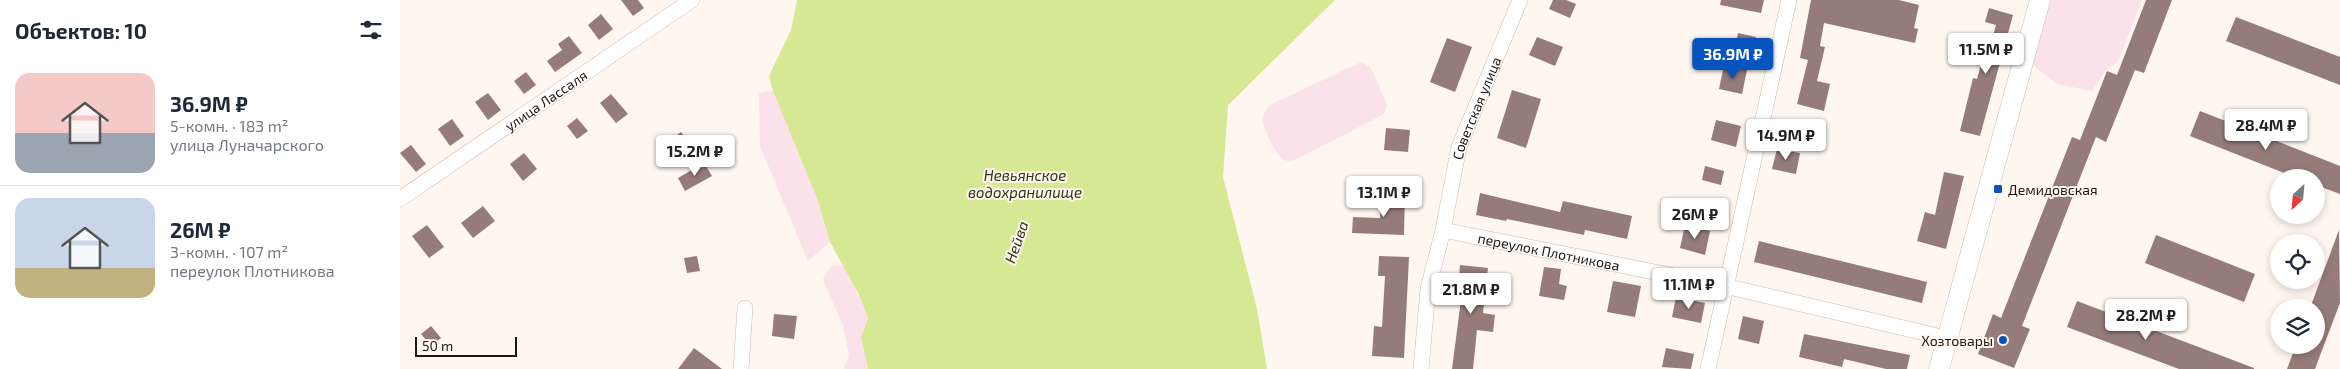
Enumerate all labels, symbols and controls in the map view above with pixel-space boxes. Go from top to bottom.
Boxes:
icon: filters [357,16,385,44]
text: Объектов: 10 [15,18,147,43]
pin: 11.5M ₽ [1940,32,2032,75]
pin: 36.9M ₽ [1687,38,1779,80]
text: 11.5M ₽ [1959,39,2013,58]
text: 36.9M ₽ [1703,44,1763,63]
street label: Советская улица [1448,54,1504,161]
street label: улица Лассаля [501,66,590,134]
text: 36.9M ₽ [170,91,248,116]
icon: home [55,93,115,153]
pin: 28.4M ₽ [2220,108,2312,151]
text: 28.4M ₽ [2236,115,2296,134]
text: 5-комн. · 183 m² [170,116,288,135]
pin: 14.9M ₽ [1740,119,1832,161]
text: 14.9M ₽ [1757,125,1815,144]
pin: 15.2M ₽ [649,134,741,177]
text: улица Луначарского [170,135,324,154]
text: 15.2M ₽ [667,141,723,160]
water label: Невьянское водохранилище [968,166,1082,201]
north arrow [2270,169,2325,224]
map controls [2270,169,2325,354]
pin: 13.1M ₽ [1338,176,1430,218]
place label: Демидовская [2008,181,2098,198]
text: 13.1M ₽ [1357,182,1411,201]
marker: Демидовская [1992,183,2004,195]
pin: 26M ₽ [1660,198,1730,240]
text: 26M ₽ [1672,204,1718,223]
text: 26M ₽ [170,217,231,242]
icon: home [55,218,115,278]
water label: Нейва [1000,219,1032,265]
street label: переулок Плотникова [1477,229,1621,273]
button: locate [2270,234,2325,289]
text: 3-комн. · 107 m² [170,242,288,261]
text: переулок Плотникова [170,261,335,280]
pin: 11.1M ₽ [1643,268,1735,310]
pin: 21.8M ₽ [1425,272,1517,315]
text: 11.1M ₽ [1663,274,1715,293]
text: 21.8M ₽ [1442,279,1500,298]
pin: 28.2M ₽ [2100,298,2192,341]
button: layers [2270,299,2325,354]
text: 28.2M ₽ [2116,305,2176,324]
place label: Хозтовары [1921,332,1993,349]
scale bar [415,334,518,357]
marker: Хозтовары [1997,334,2009,346]
text: 50 m [422,337,453,354]

